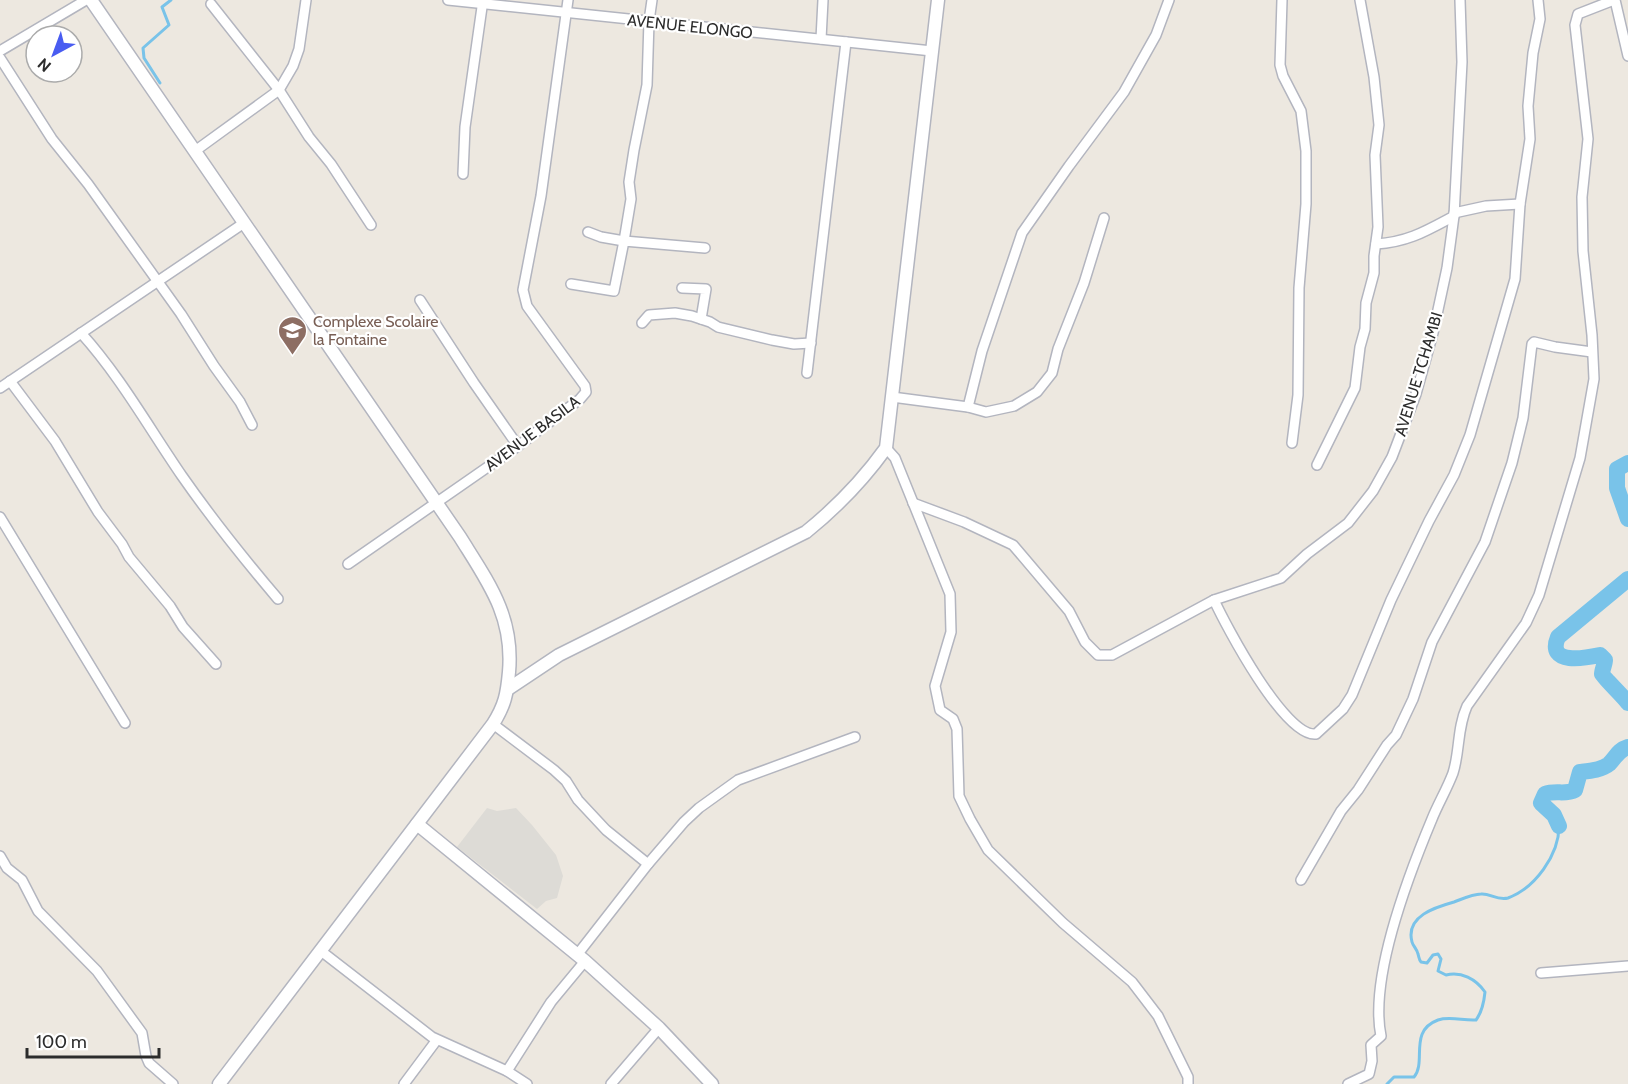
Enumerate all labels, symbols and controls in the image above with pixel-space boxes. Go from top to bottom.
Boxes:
street label: AVENUE ELONGO [626,10,754,43]
north arrow [24,24,84,84]
text: N [34,54,55,76]
street label: AVENUE TCHAMBI [1391,310,1446,438]
place label: Complexe Scolaire la Fontaine [313,312,438,349]
school or university icon: Complexe Scolaire la Fontaine [276,314,308,356]
street label: AVENUE BASILA [481,392,584,475]
scale bar [27,1021,159,1059]
text: 100 m [36,1031,87,1053]

